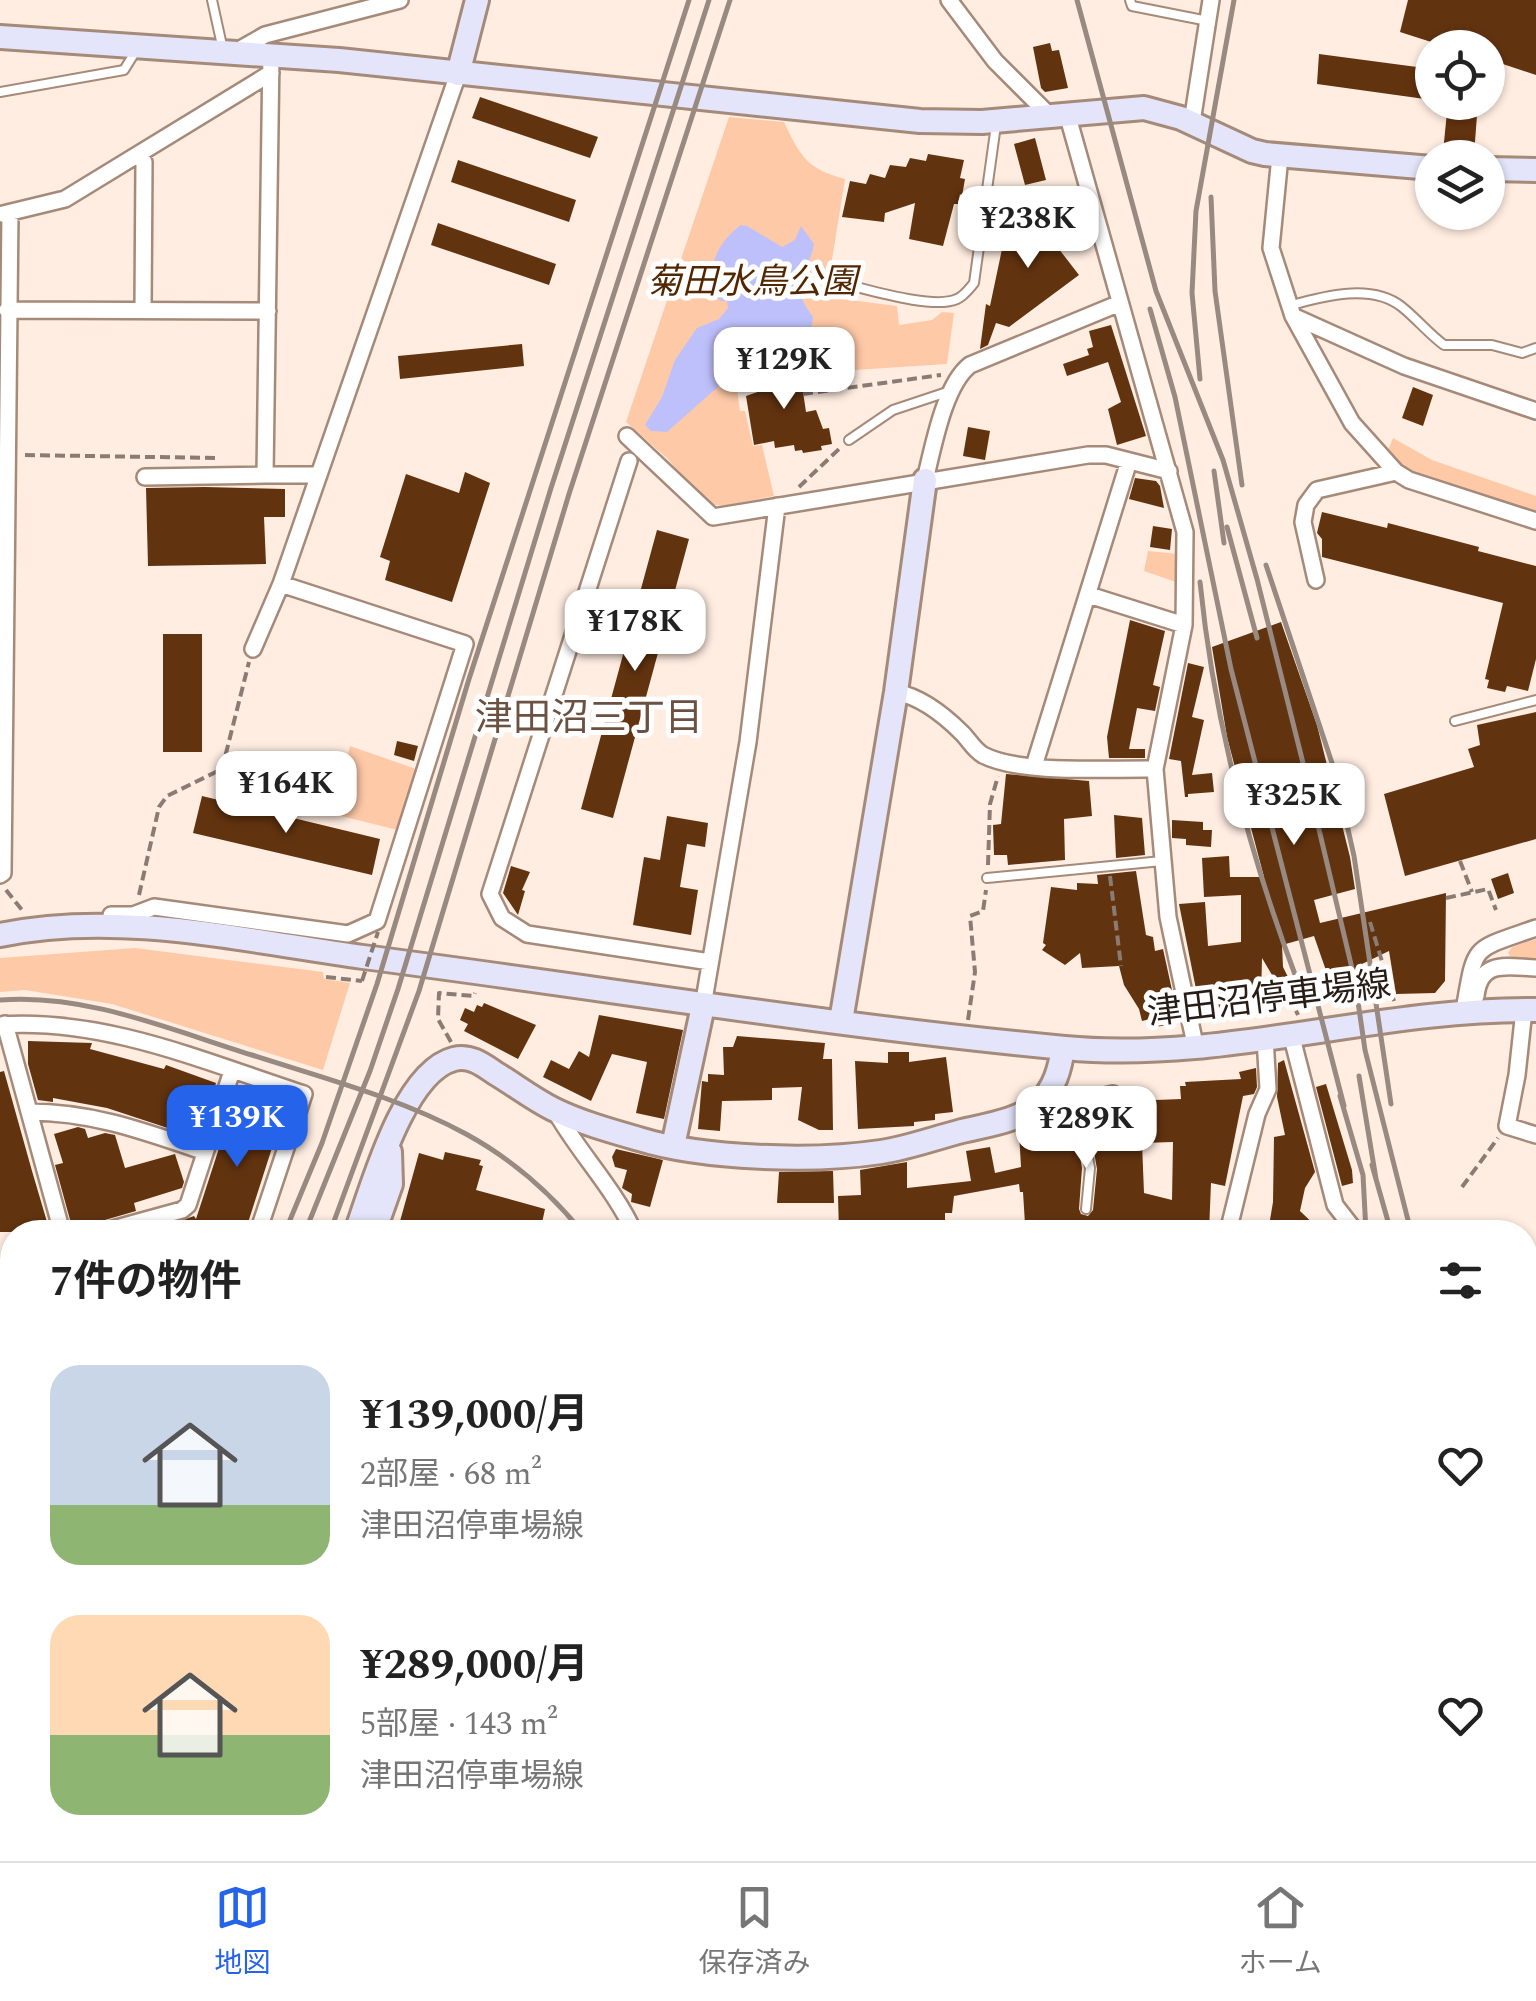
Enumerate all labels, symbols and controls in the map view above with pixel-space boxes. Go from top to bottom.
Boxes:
map controls [1415,30,1505,230]
button: locate [1415,30,1505,120]
button: layers [1415,140,1505,230]
pin: ¥238K [958,186,1098,271]
text: ¥238K [980,194,1076,243]
park label: 菊田水鳥公園 [647,256,862,309]
pin: ¥129K [714,327,854,412]
text: ¥129K [736,335,832,384]
pin: ¥178K [565,589,705,674]
text: ¥178K [587,597,683,646]
district label: 津田沼三丁目 [475,690,703,748]
pin: ¥164K [216,751,356,836]
text: ¥164K [238,759,334,808]
pin: ¥325K [1224,763,1364,848]
text: ¥325K [1246,771,1342,820]
street label: 津田沼停車場線 [1144,958,1394,1040]
pin: ¥139K [167,1085,307,1170]
pin: ¥289K [1016,1086,1156,1171]
text: ¥139K [189,1093,285,1142]
text: ¥289K [1038,1094,1134,1143]
text: 7件の物件 [50,1251,242,1314]
icon: filters [1433,1253,1488,1308]
text: ¥139,000/月 [360,1384,589,1447]
icon: home [130,1405,250,1525]
icon: heart [1433,1438,1488,1493]
text: 2部屋 · 68 m² [360,1450,542,1499]
text: 津田沼停車場線 [360,1502,584,1551]
text: ¥289,000/月 [360,1634,589,1697]
icon: home [130,1655,250,1775]
icon: heart [1433,1688,1488,1743]
text: 5部屋 · 143 m² [360,1700,558,1749]
text: 津田沼停車場線 [360,1752,584,1801]
tab: 地図 [214,1880,270,1985]
tab: 保存済み [698,1880,810,1985]
tab: ホーム [1239,1880,1322,1985]

